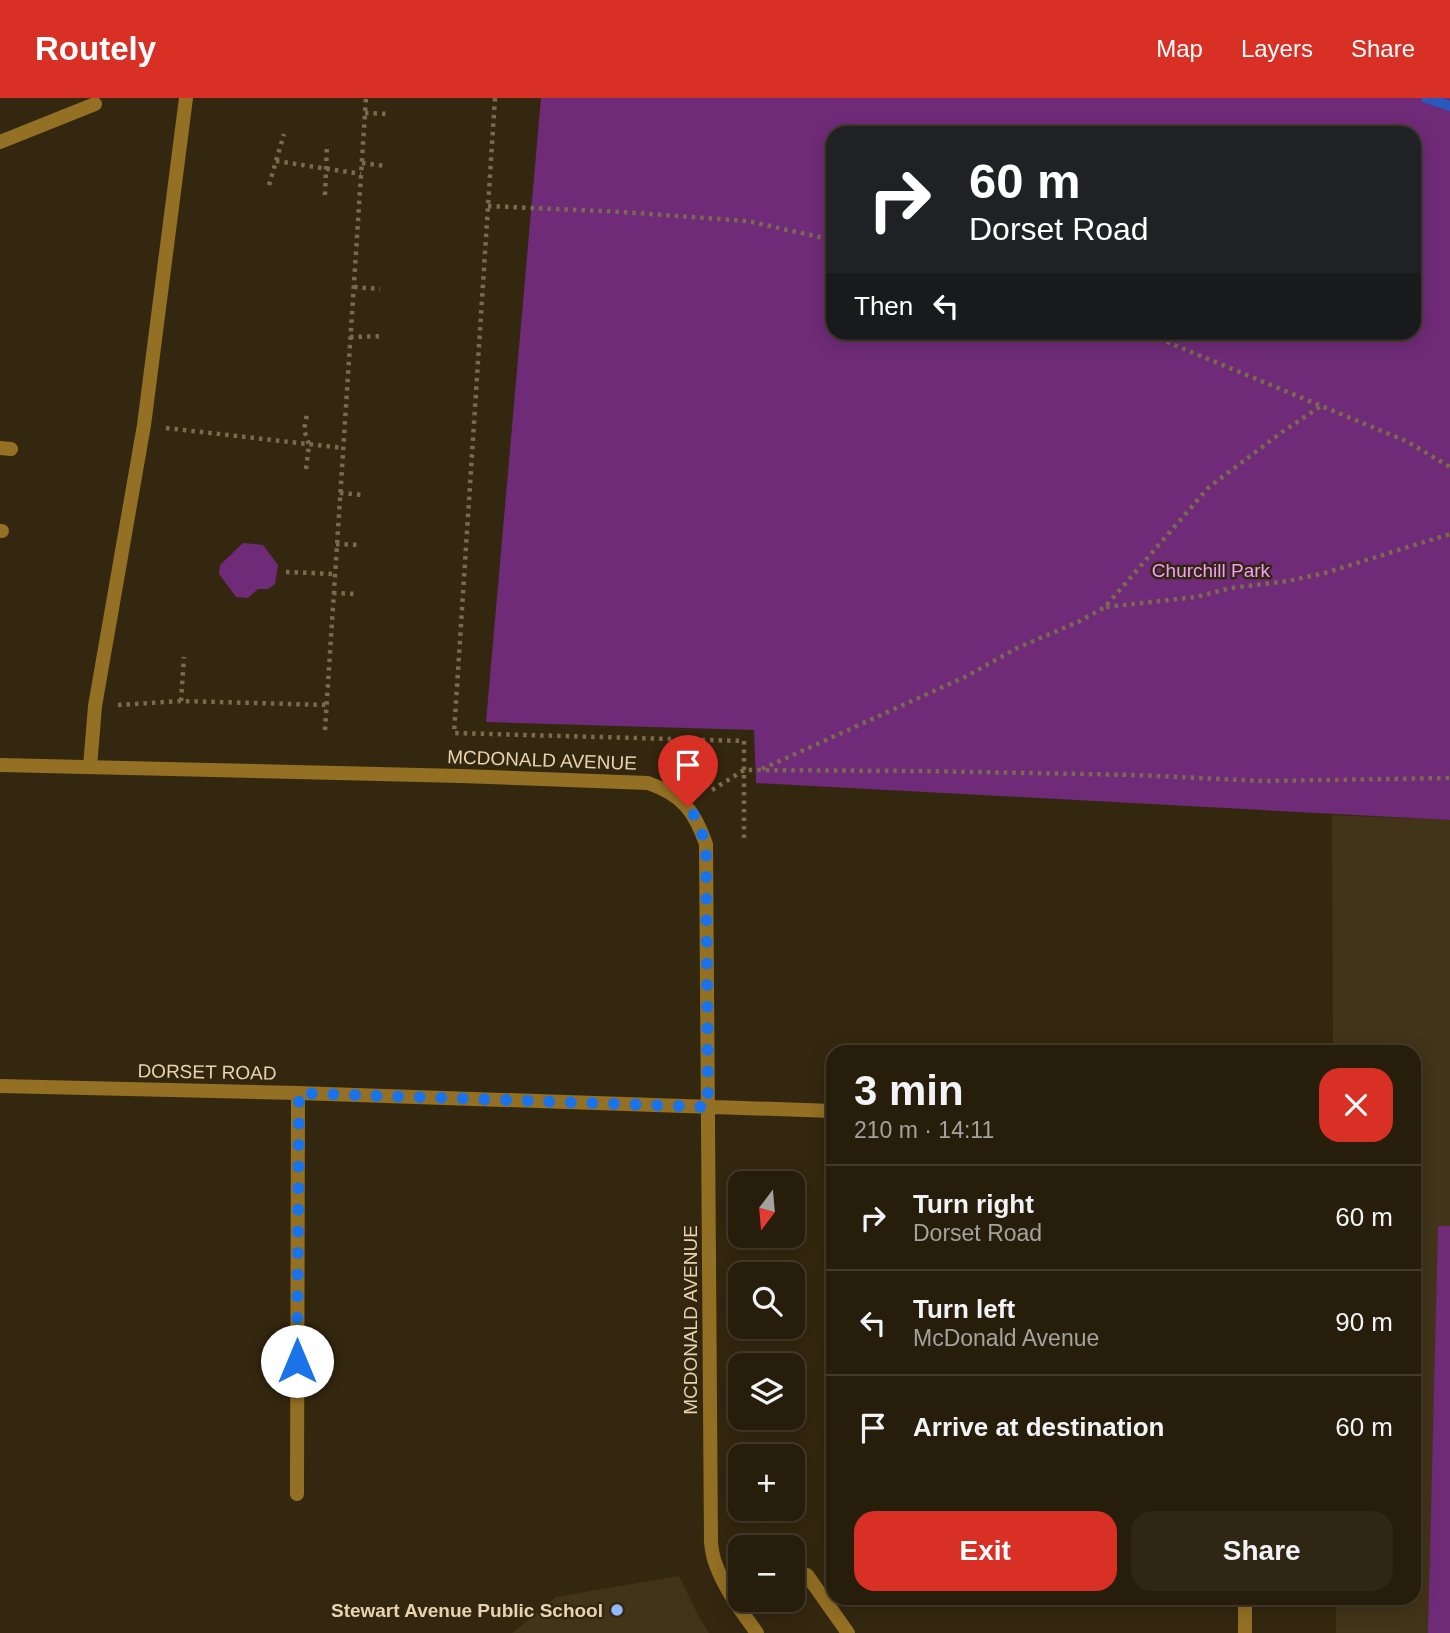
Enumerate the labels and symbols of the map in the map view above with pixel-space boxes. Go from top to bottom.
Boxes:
park label: Churchill Park [1152,560,1271,581]
pin [658,735,718,807]
street label: MCDONALD AVENUE [447,746,637,774]
street label: DORSET ROAD [137,1060,277,1084]
north arrow [728,1171,805,1248]
street label: MCDONALD AVENUE [680,1225,701,1415]
position arrow [260,1324,334,1398]
place label: Stewart Avenue Public School [331,1600,603,1621]
marker: Stewart Avenue Public School [609,1602,625,1618]

